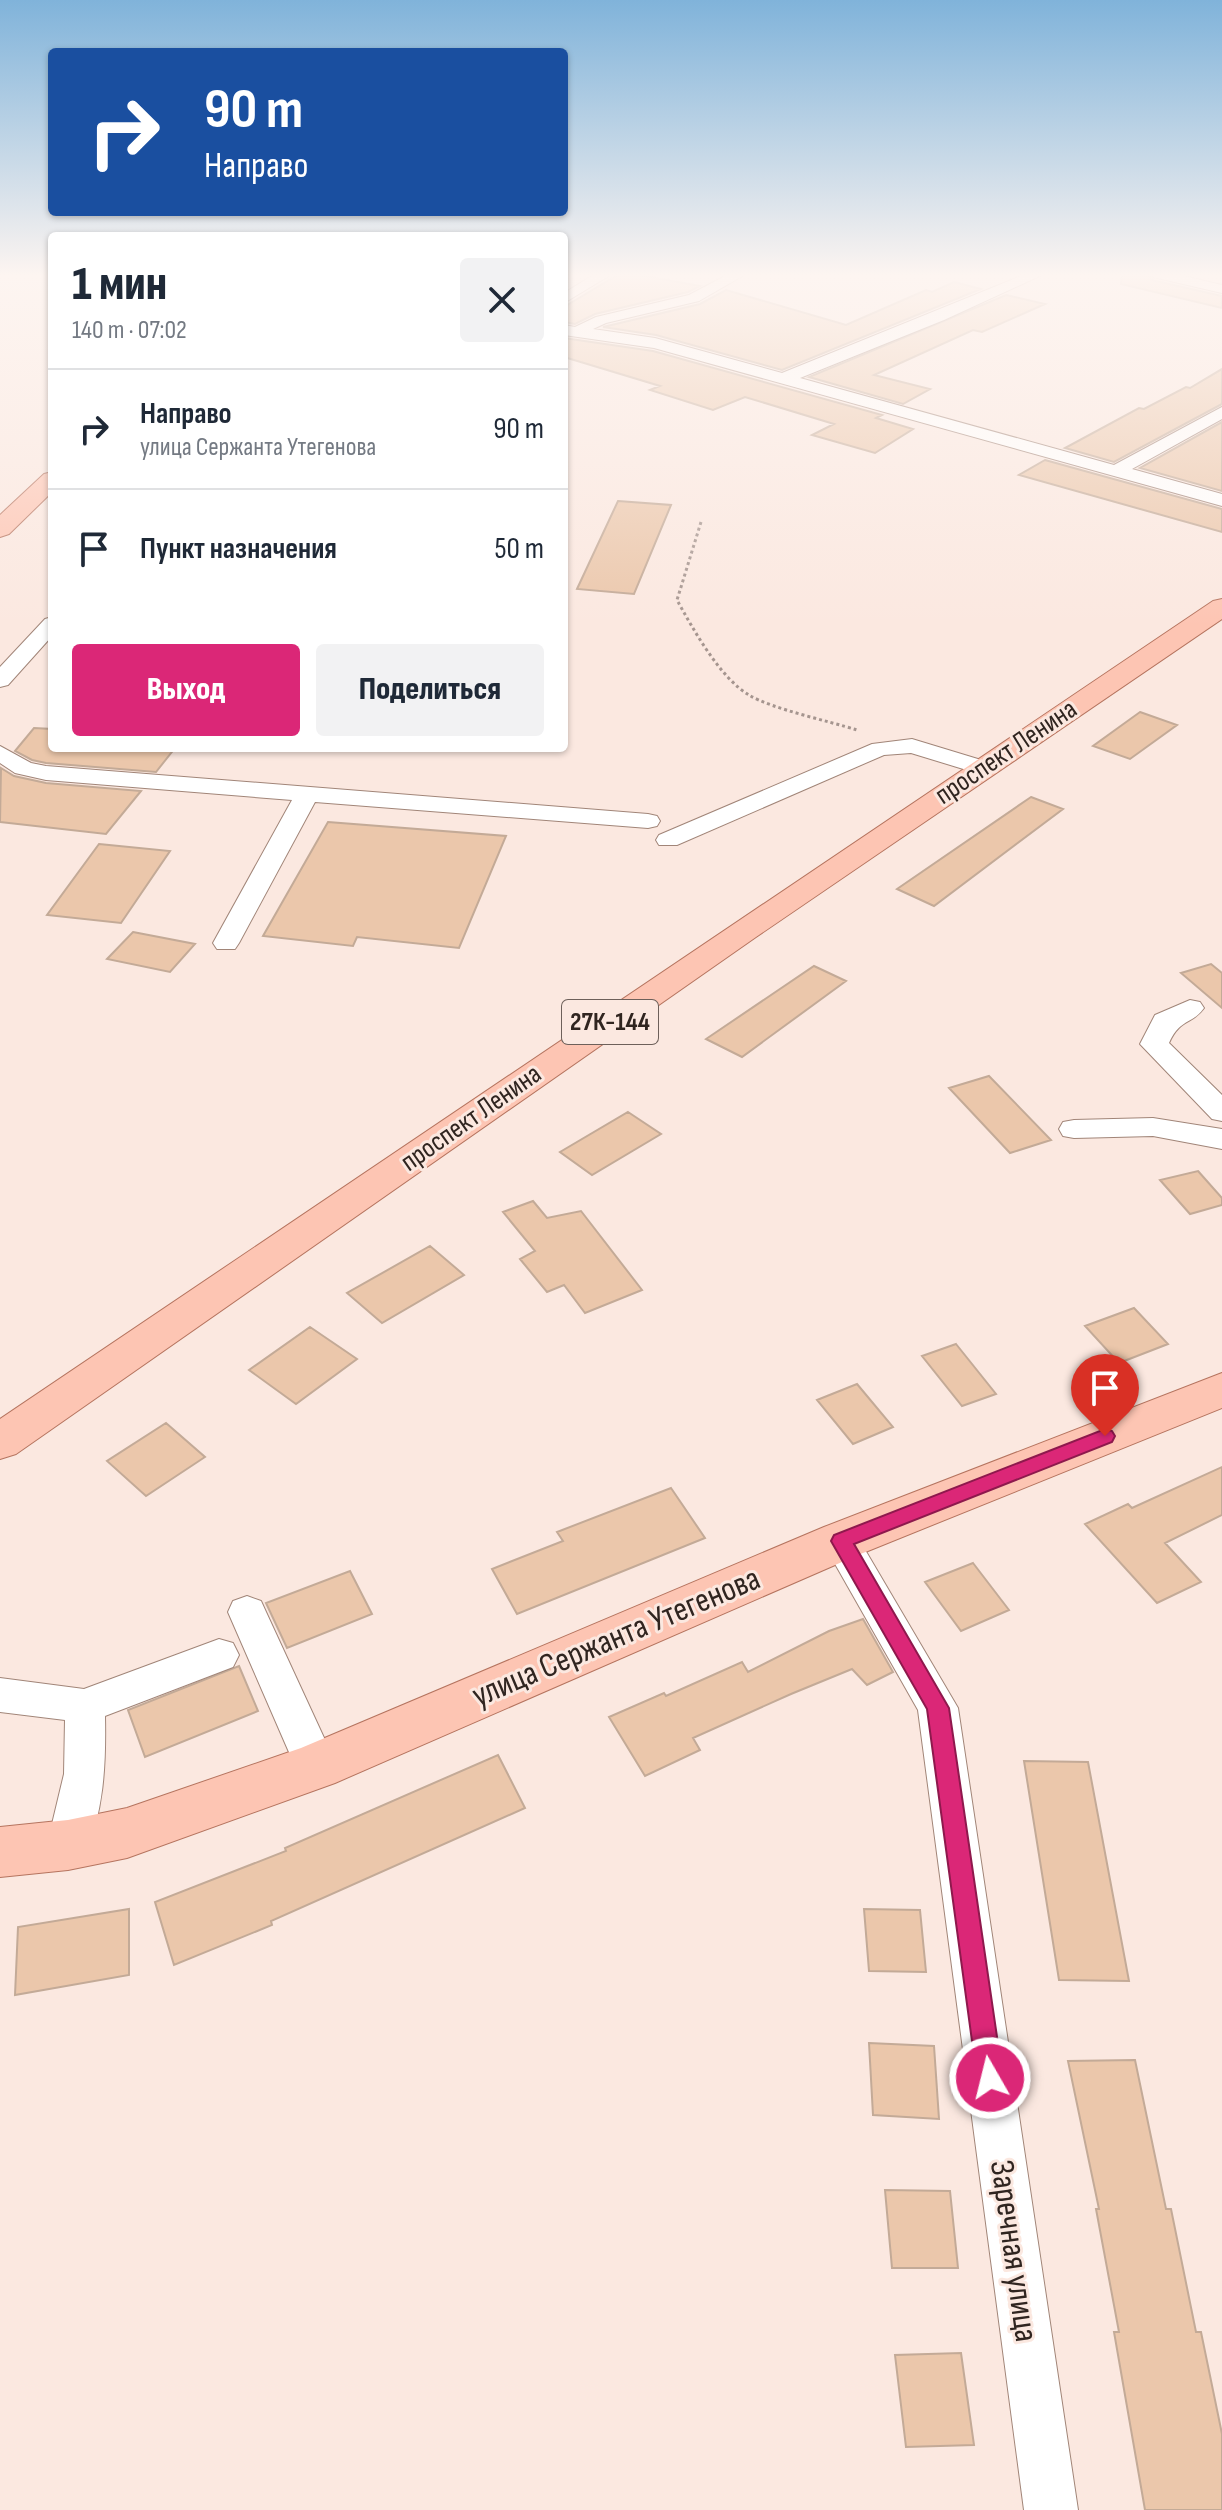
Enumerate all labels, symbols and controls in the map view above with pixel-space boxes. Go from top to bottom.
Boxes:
text: 90 m [204,77,303,144]
icon: right [72,80,176,184]
text: Направо [204,145,308,188]
text: 1 мин [72,256,167,313]
button: close [460,258,544,342]
text: 140 m · 07:02 [72,315,187,346]
text: Направо [140,396,232,432]
icon: right [72,407,116,451]
text: 90 m [493,411,544,447]
text: улица Сержанта Утегенова [140,432,376,463]
icon: arrive [72,527,116,571]
text: Пункт назначения [140,531,337,567]
text: 50 m [495,531,544,567]
button: Выход [72,644,300,736]
button: Поделиться [316,644,544,736]
street label: проспект Ленина [929,692,1083,812]
road number: 27К-144 [562,1000,658,1044]
street label: проспект Ленина [394,1057,548,1179]
pin [1071,1354,1139,1436]
icon: arrive [1083,1366,1127,1410]
street label: улица Сержанта Утегенова [466,1558,766,1716]
position arrow [948,2036,1032,2120]
street label: Заречная улица [981,2158,1047,2344]

